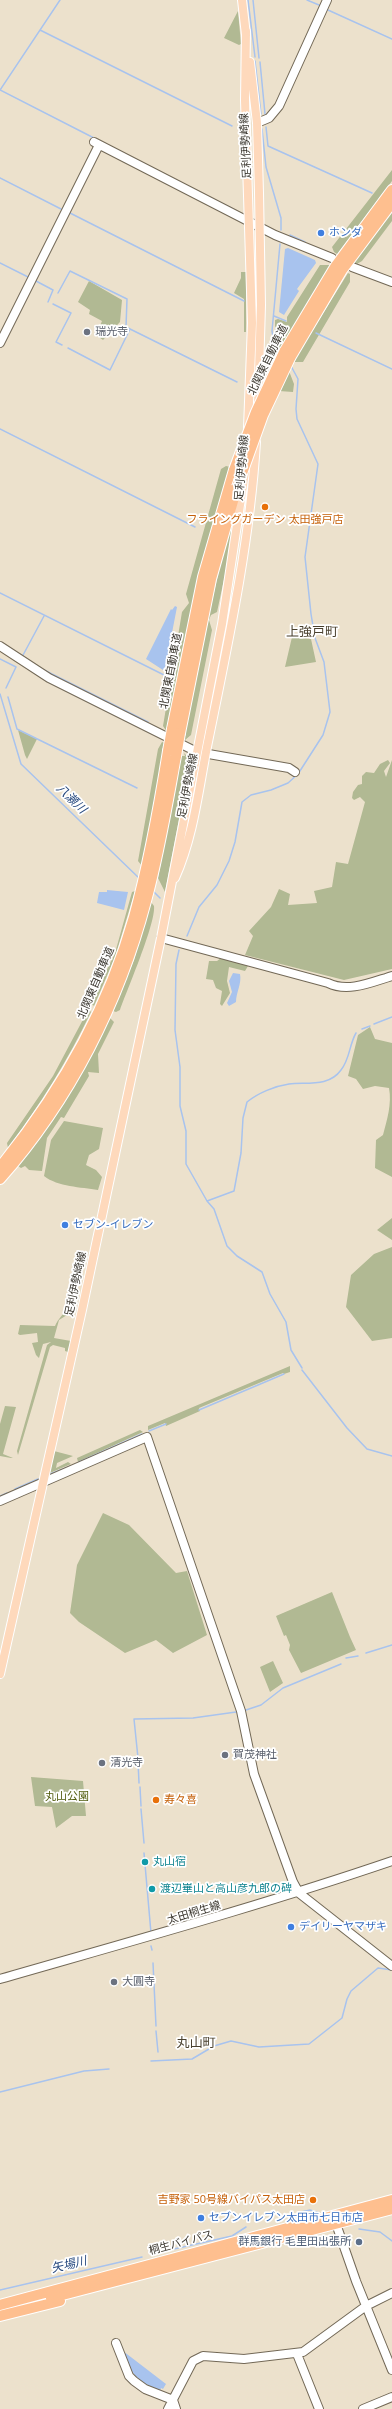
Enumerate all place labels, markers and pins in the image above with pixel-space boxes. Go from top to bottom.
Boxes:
place label: ホンダ [329,226,362,240]
marker: ホンダ [316,228,326,238]
place label: 瑞光寺 [95,325,128,339]
marker: 瑞光寺 [82,327,92,337]
marker: フライングガーデン 太田強戸店 [260,502,270,512]
place label: フライングガーデン 太田強戸店 [187,513,343,527]
place label: セブン-イレブン [73,1218,154,1232]
marker: セブン-イレブン [60,1220,70,1230]
place label: 賀茂神社 [233,1748,277,1762]
marker: 賀茂神社 [220,1750,230,1760]
place label: 清光寺 [110,1756,143,1770]
marker: 清光寺 [97,1758,107,1768]
place label: 寿々喜 [164,1793,197,1807]
marker: 寿々喜 [151,1795,161,1805]
place label: 丸山宿 [153,1855,186,1869]
marker: 丸山宿 [140,1857,150,1867]
place label: 渡辺崋山と高山彦九郎の碑 [160,1882,292,1896]
marker: 渡辺崋山と高山彦九郎の碑 [147,1884,157,1894]
place label: デイリーヤマザキ [299,1920,387,1934]
marker: デイリーヤマザキ [286,1922,296,1932]
place label: 大圓寺 [122,1975,155,1989]
marker: 大圓寺 [109,1977,119,1987]
place label: 吉野家 50号線バイパス太田店 [158,2193,305,2207]
marker: 吉野家 50号線バイパス太田店 [308,2195,318,2205]
place label: セブンイレブン太田市七日市店 [209,2211,363,2225]
marker: セブンイレブン太田市七日市店 [196,2213,206,2223]
place label: 群馬銀行 毛里田出張所 [238,2235,351,2249]
marker: 群馬銀行 毛里田出張所 [354,2237,364,2247]

